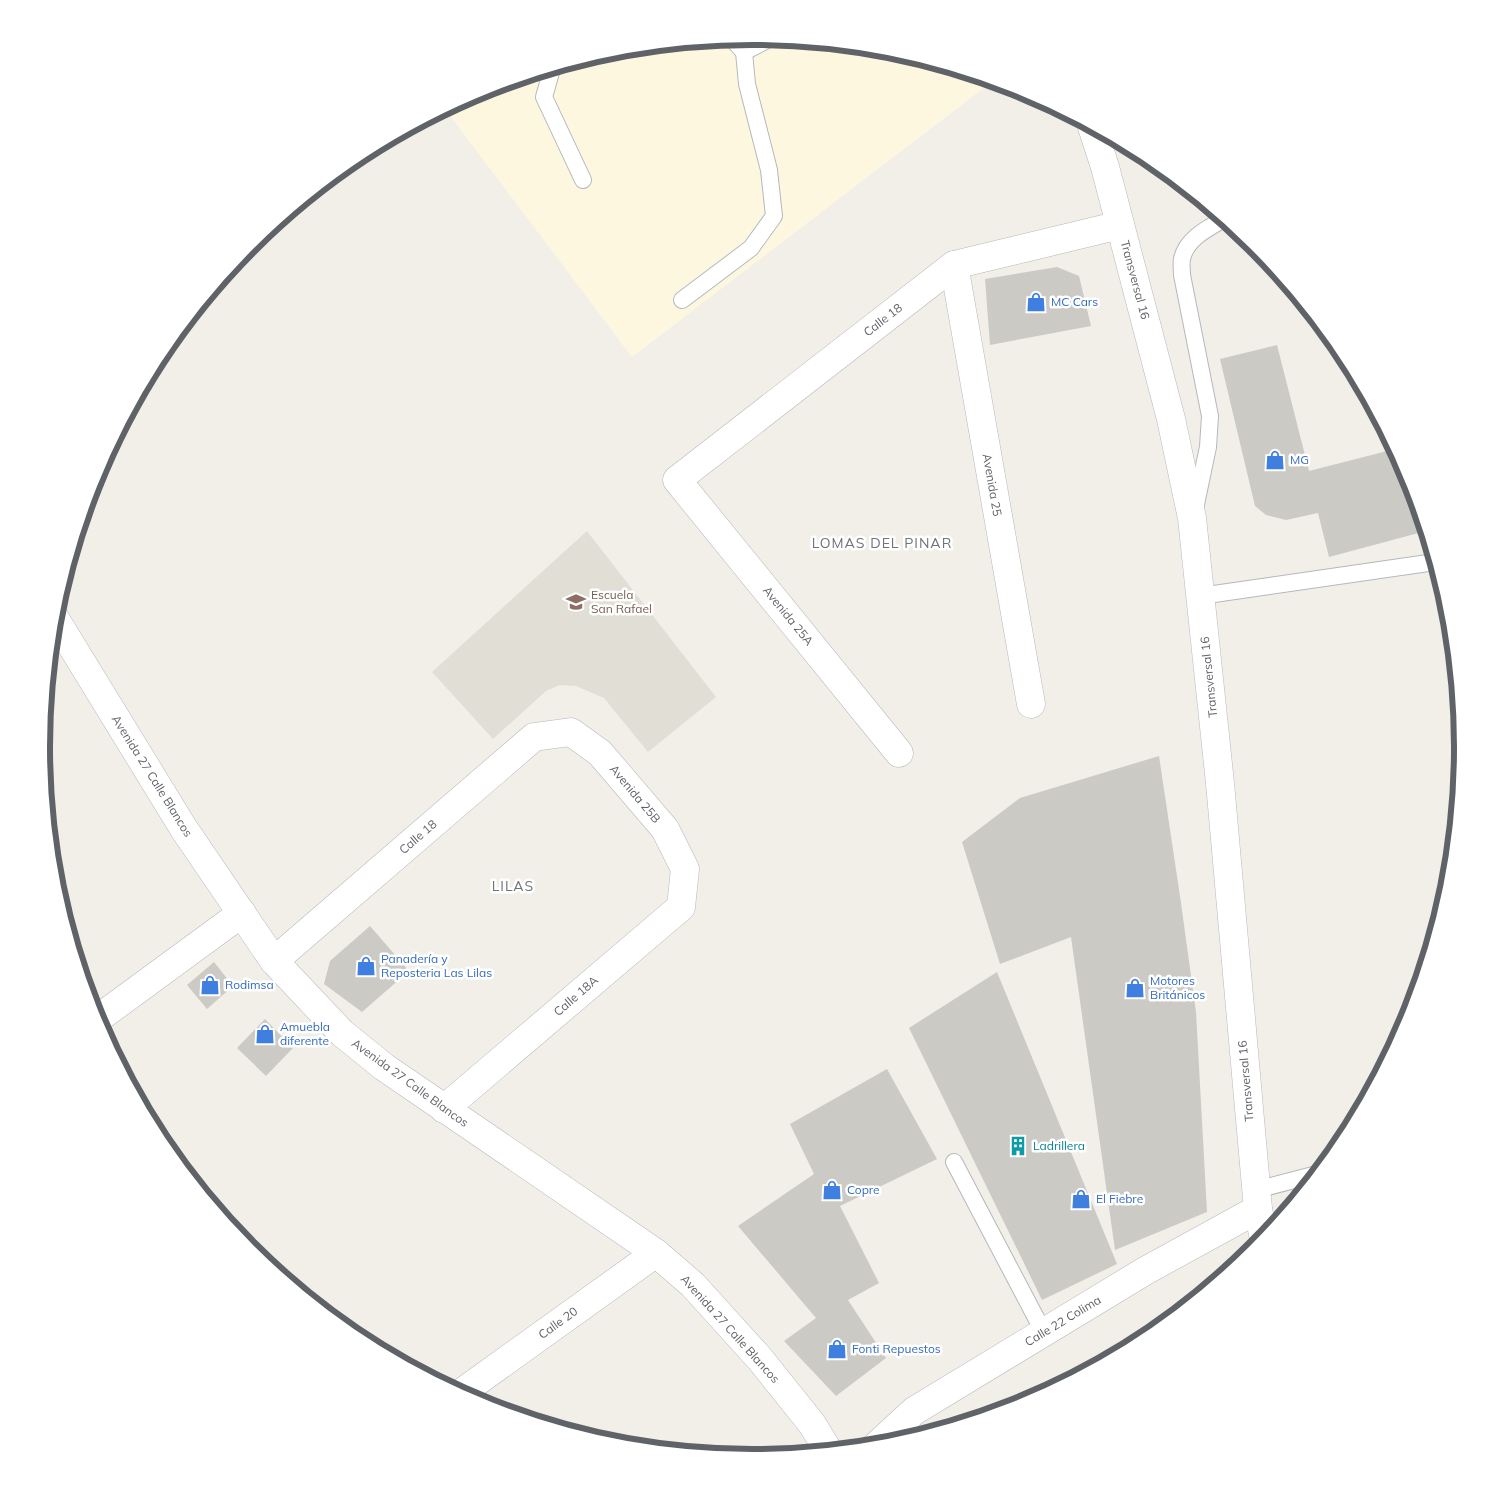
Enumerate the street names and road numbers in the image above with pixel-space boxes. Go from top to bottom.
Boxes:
street label: Transversal 16 [1118,239,1153,321]
street label: Calle 18 [860,300,905,339]
street label: Avenida 25 [980,453,1005,517]
street label: Avenida 25A [760,583,817,648]
street label: Transversal 16 [1197,636,1220,718]
street label: Avenida 27 Calle Blancos [109,712,196,839]
street label: Avenida 25B [607,762,664,826]
street label: Calle 18 [396,816,440,857]
street label: Calle 18A [550,972,601,1019]
street label: Avenida 27 Calle Blancos [349,1035,472,1130]
street label: Transversal 16 [1234,1040,1257,1122]
street label: Avenida 27 Calle Blancos [678,1271,783,1386]
street label: Calle 22 Colima [1022,1292,1104,1349]
street label: Calle 20 [535,1303,580,1342]

